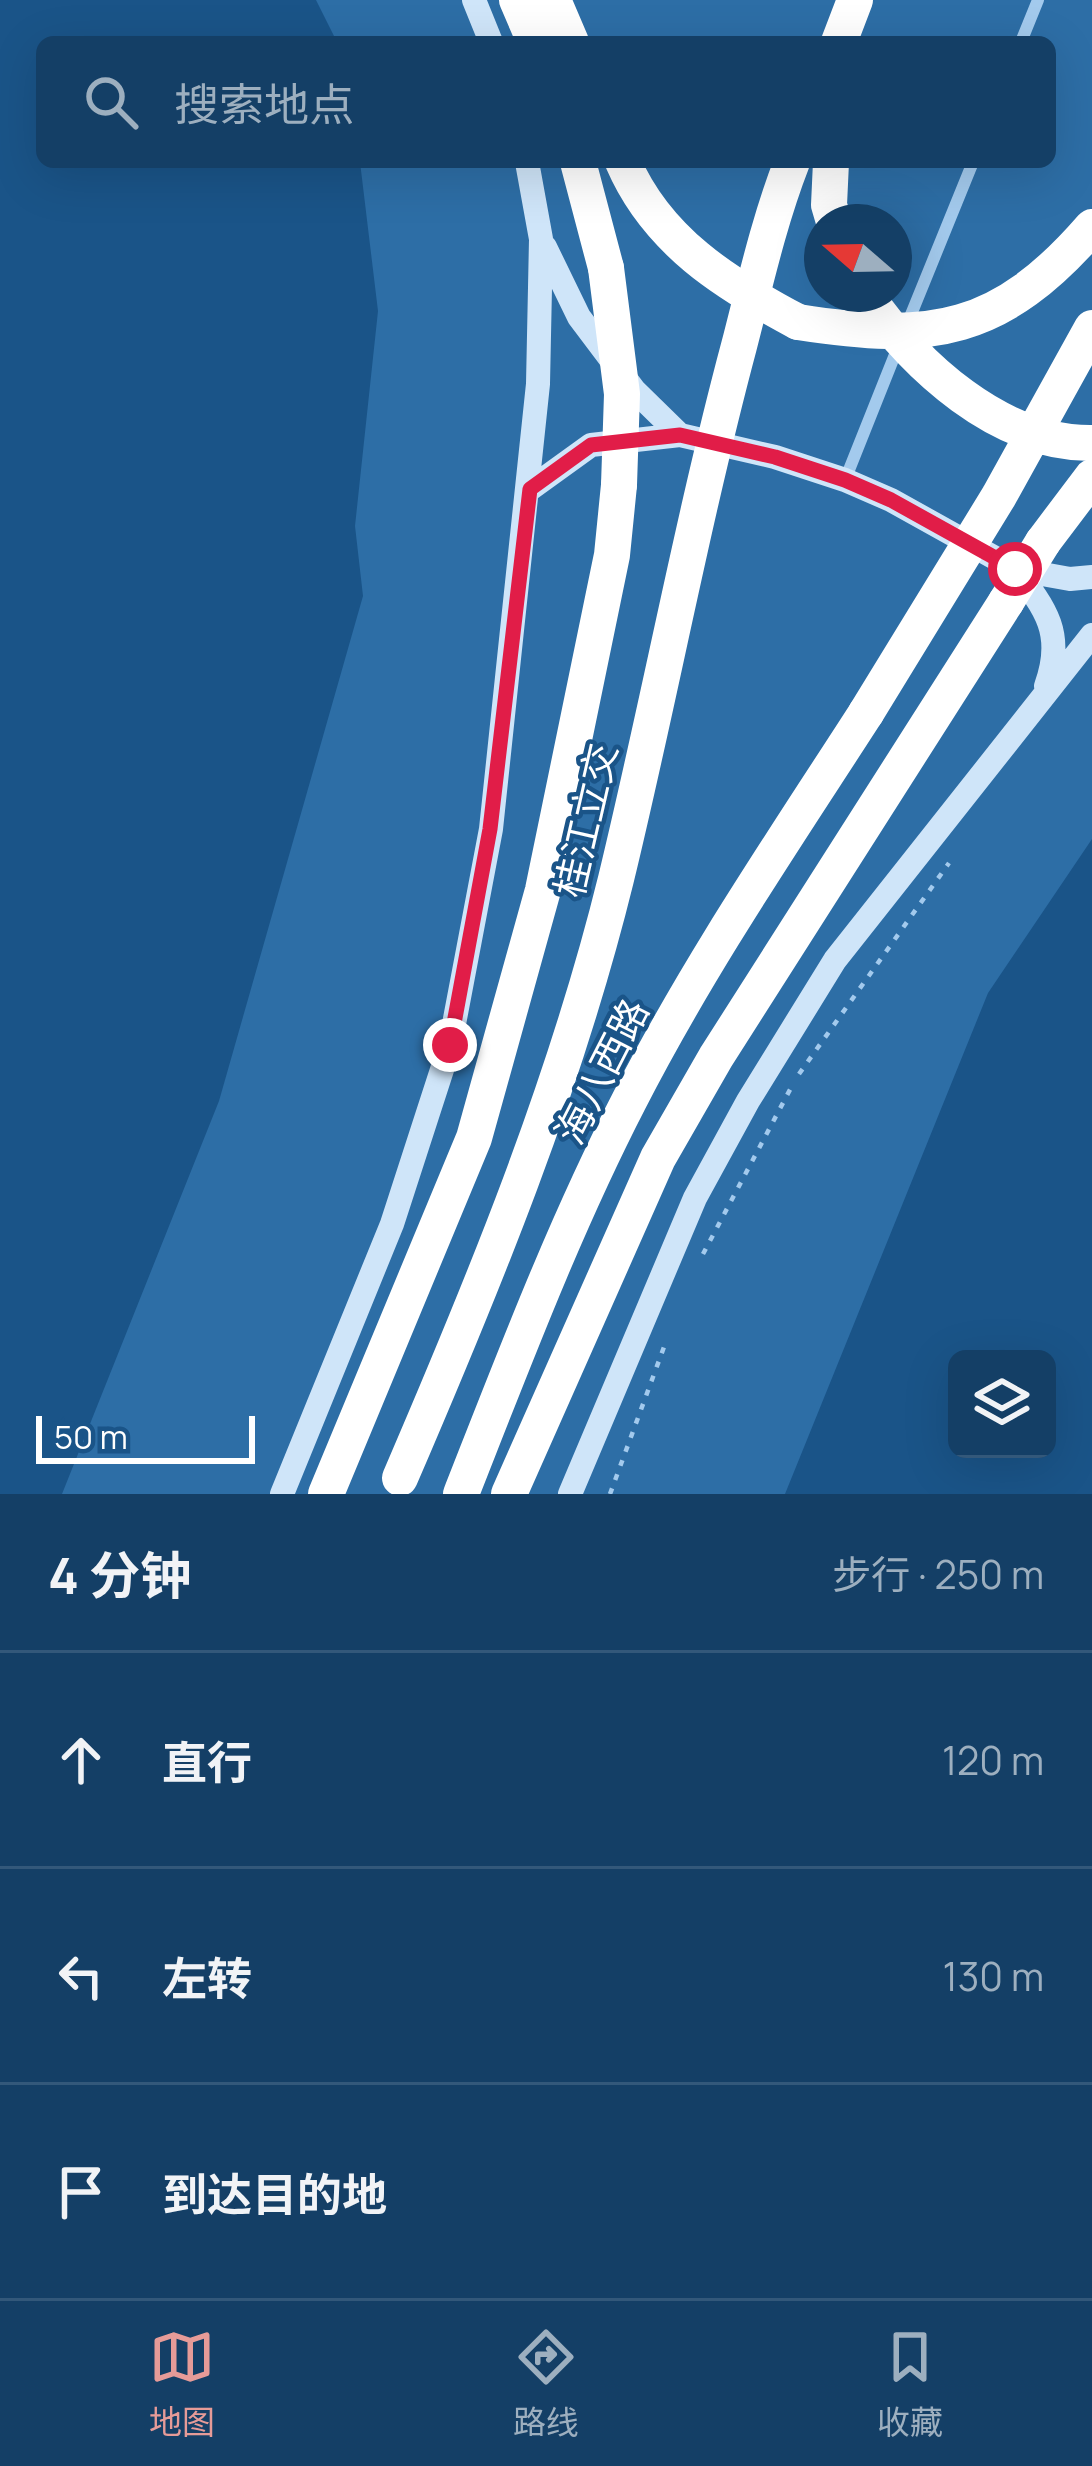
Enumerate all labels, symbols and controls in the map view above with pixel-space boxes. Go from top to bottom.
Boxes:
search box [36,36,1056,168]
icon: search [78,69,144,135]
text: 搜索地点 [174,73,354,135]
north arrow [804,204,912,312]
route start [988,542,1042,596]
street label: 桂江立交 [541,738,629,902]
street label: 海八西路 [542,989,660,1153]
route end [423,1018,477,1072]
map controls [948,1350,1056,1458]
button: layers [948,1350,1056,1458]
scale bar [36,1410,255,1463]
text: 50 m [54,1414,128,1459]
text: 4 分钟 [48,1540,191,1609]
text: 步行 · 250 m [832,1547,1044,1601]
icon: ahead [48,1727,114,1793]
text: 直行 [162,1731,252,1793]
text: 120 m [942,1733,1044,1787]
icon: left [48,1943,114,2009]
text: 左转 [162,1947,252,2009]
text: 130 m [943,1949,1044,2003]
icon: arrive [48,2159,114,2225]
text: 到达目的地 [162,2163,387,2225]
tab: 地图 [149,2324,215,2444]
tab: 路线 [513,2324,579,2444]
tab: 收藏 [877,2324,943,2444]

